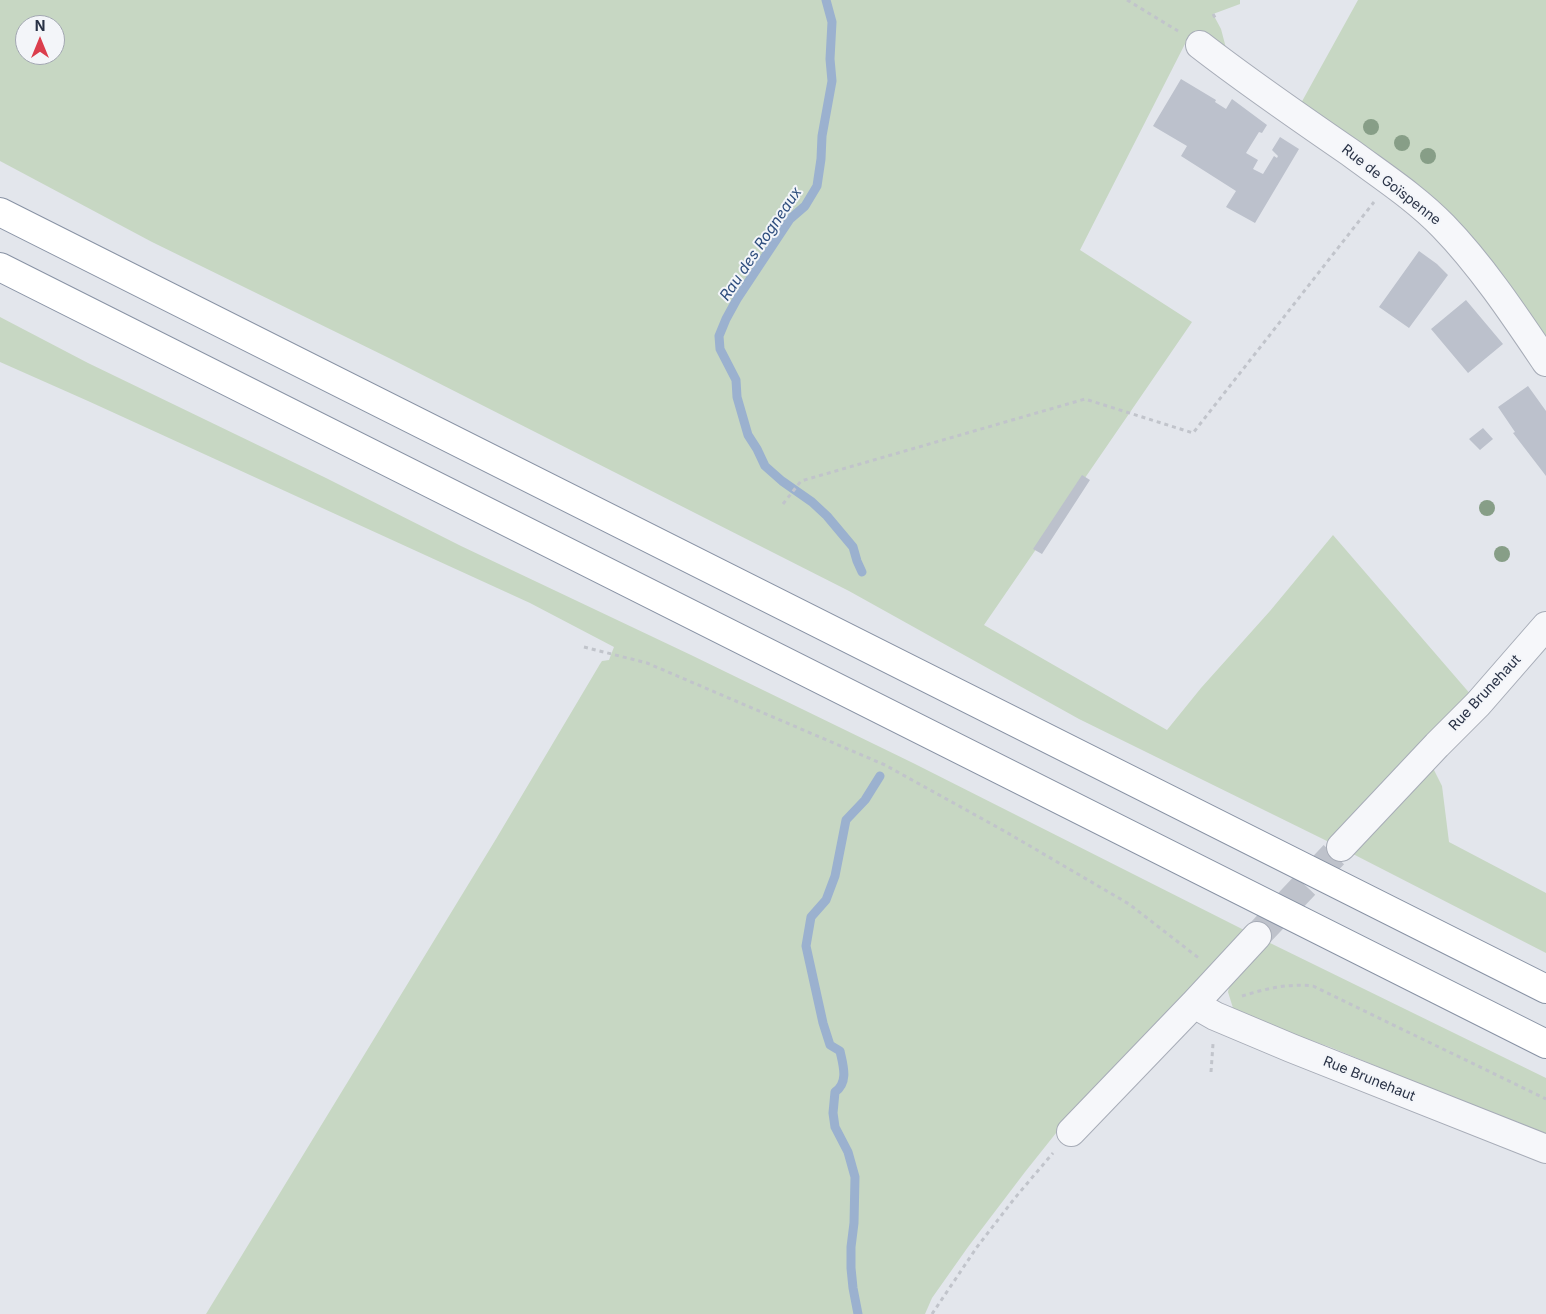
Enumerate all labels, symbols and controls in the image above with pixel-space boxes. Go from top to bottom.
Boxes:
north arrow [15,15,65,65]
text: N [35,17,45,34]
street label: Rue de Goïspenne [1338,141,1444,229]
water label: Rau des Rogneaux [716,184,806,304]
street label: Rue Brunehaut [1446,652,1524,734]
street label: Rue Brunehaut [1321,1053,1417,1105]

